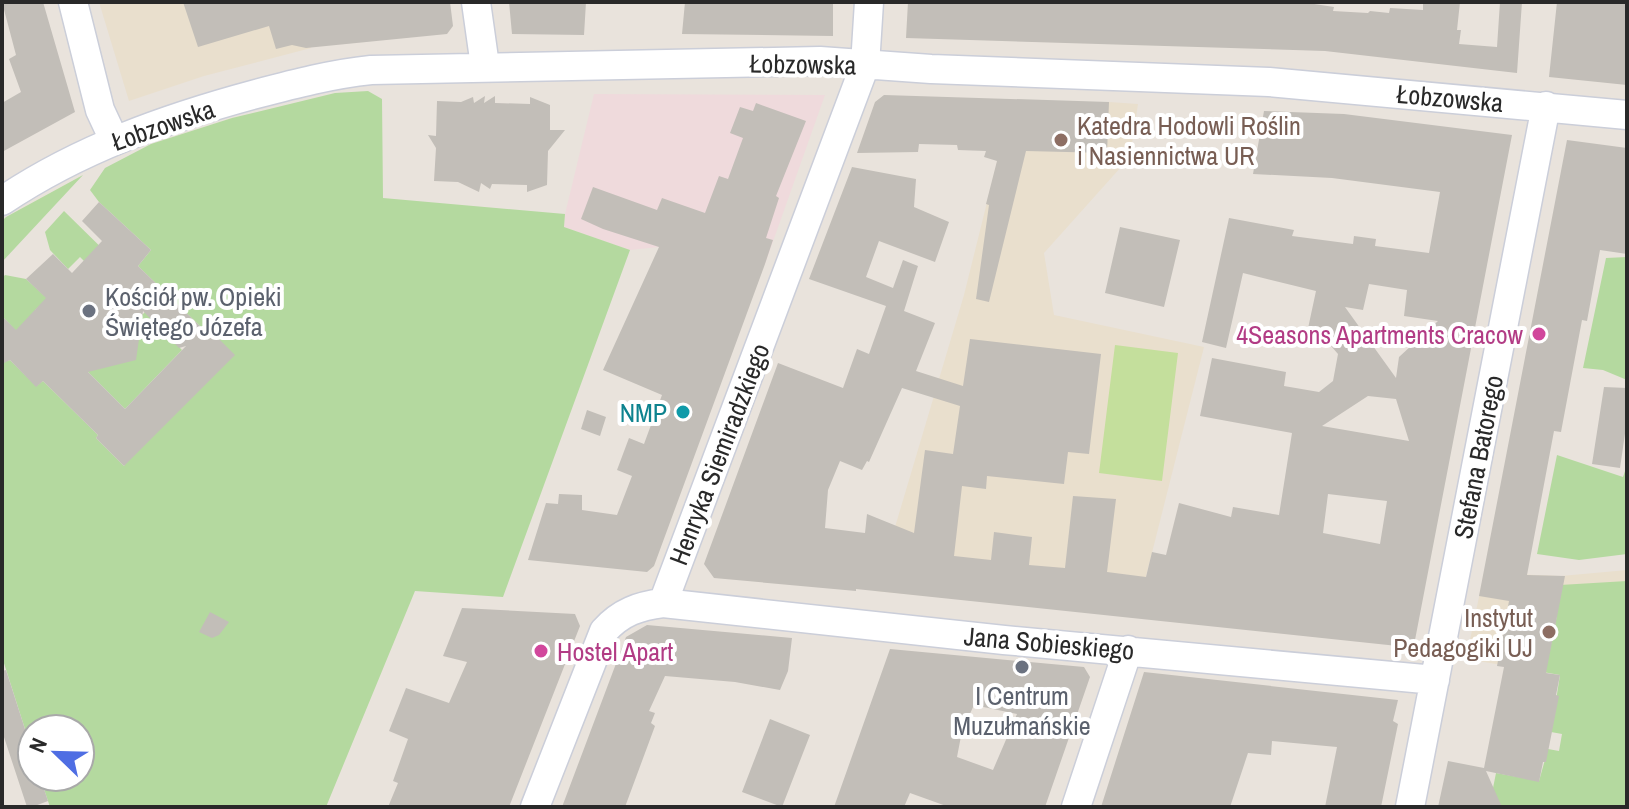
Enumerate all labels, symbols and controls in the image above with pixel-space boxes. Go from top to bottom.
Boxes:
street label: Łobzowska [749,46,857,82]
street label: Łobzowska [1395,76,1505,120]
street label: Łobzowska [107,91,219,159]
place label: Katedra Hodowli Roślin i Nasiennictwa UR [1077,108,1301,173]
marker: Katedra Hodowli Roślin i Nasiennictwa UR [1052,131,1070,149]
place label: Kościół pw. Opieki Świętego Józefa [105,279,282,344]
marker: Kościół pw. Opieki Świętego Józefa [80,302,98,320]
place label: 4Seasons Apartments Cracow [1236,317,1524,352]
marker: 4Seasons Apartments Cracow [1530,325,1548,343]
street label: Henryka Siemiradzkiego [661,338,777,570]
street label: Stefana Batorego [1445,372,1511,542]
place label: NMP [620,395,667,430]
marker: NMP [674,403,692,421]
place label: Instytut Pedagogiki UJ [1393,600,1533,665]
street label: Jana Sobieskiego [962,618,1136,668]
marker: Instytut Pedagogiki UJ [1540,623,1558,641]
place label: Hostel Apart [557,634,673,669]
marker: Hostel Apart [532,642,550,660]
marker: I Centrum Muzułmańskie [1013,658,1031,676]
place label: I Centrum Muzułmańskie [953,678,1091,743]
north arrow [16,713,96,793]
text: N [21,733,54,757]

